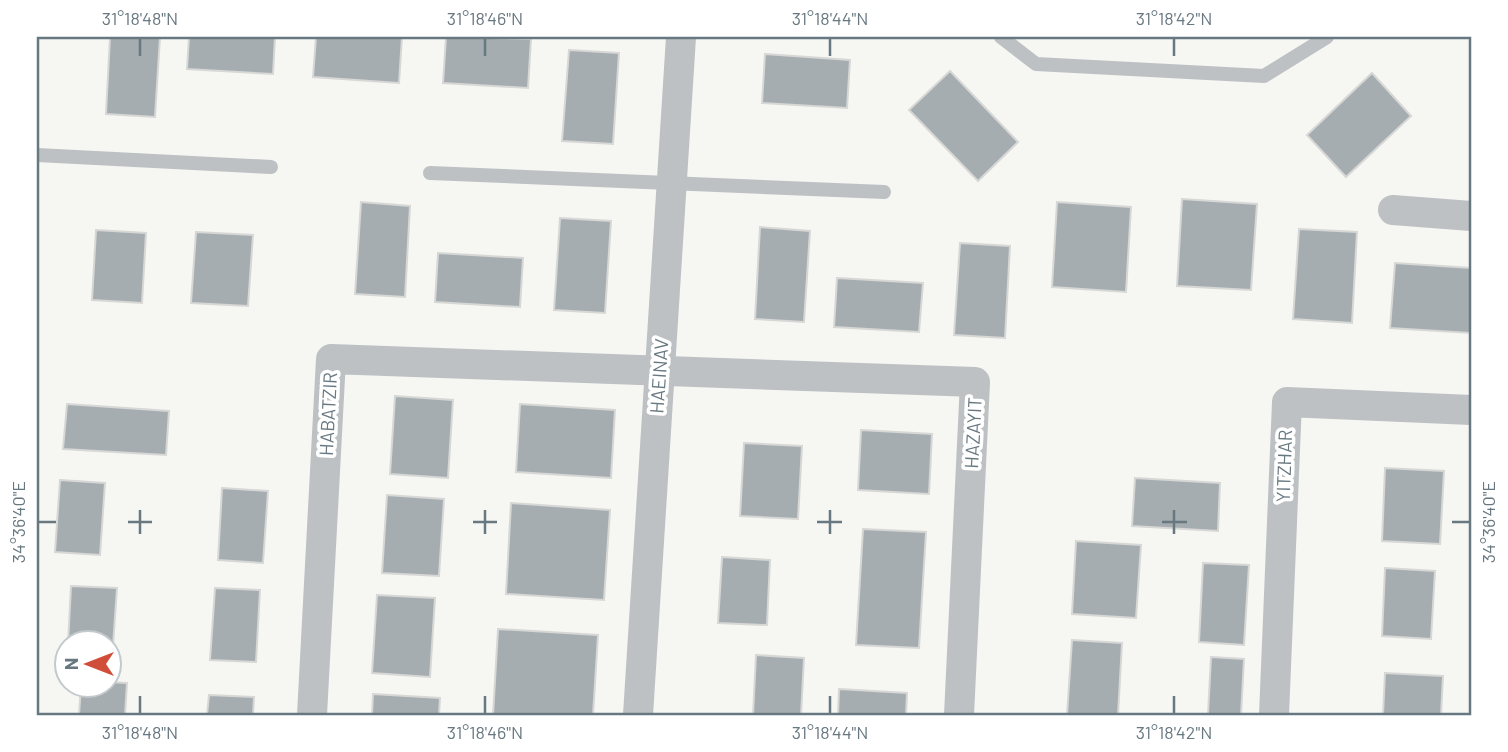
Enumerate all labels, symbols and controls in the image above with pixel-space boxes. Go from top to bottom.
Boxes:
text: 31°18'48"N [102,7,178,29]
text: 31°18'46"N [447,7,523,29]
text: 31°18'44"N [792,7,868,29]
text: 31°18'42"N [1136,7,1212,29]
street label: HAEINAV [644,338,673,414]
street label: HABATZIR [314,372,341,456]
street label: HAZAYIT [959,397,986,469]
street label: YITZHAR [1271,429,1296,503]
text: 34°36'40"E [7,481,29,563]
text: 34°36'40"E [1477,481,1499,563]
north arrow [52,630,122,700]
text: N [59,658,82,670]
text: 31°18'48"N [102,721,178,743]
text: 31°18'46"N [447,721,523,743]
text: 31°18'44"N [792,721,868,743]
text: 31°18'42"N [1136,721,1212,743]

